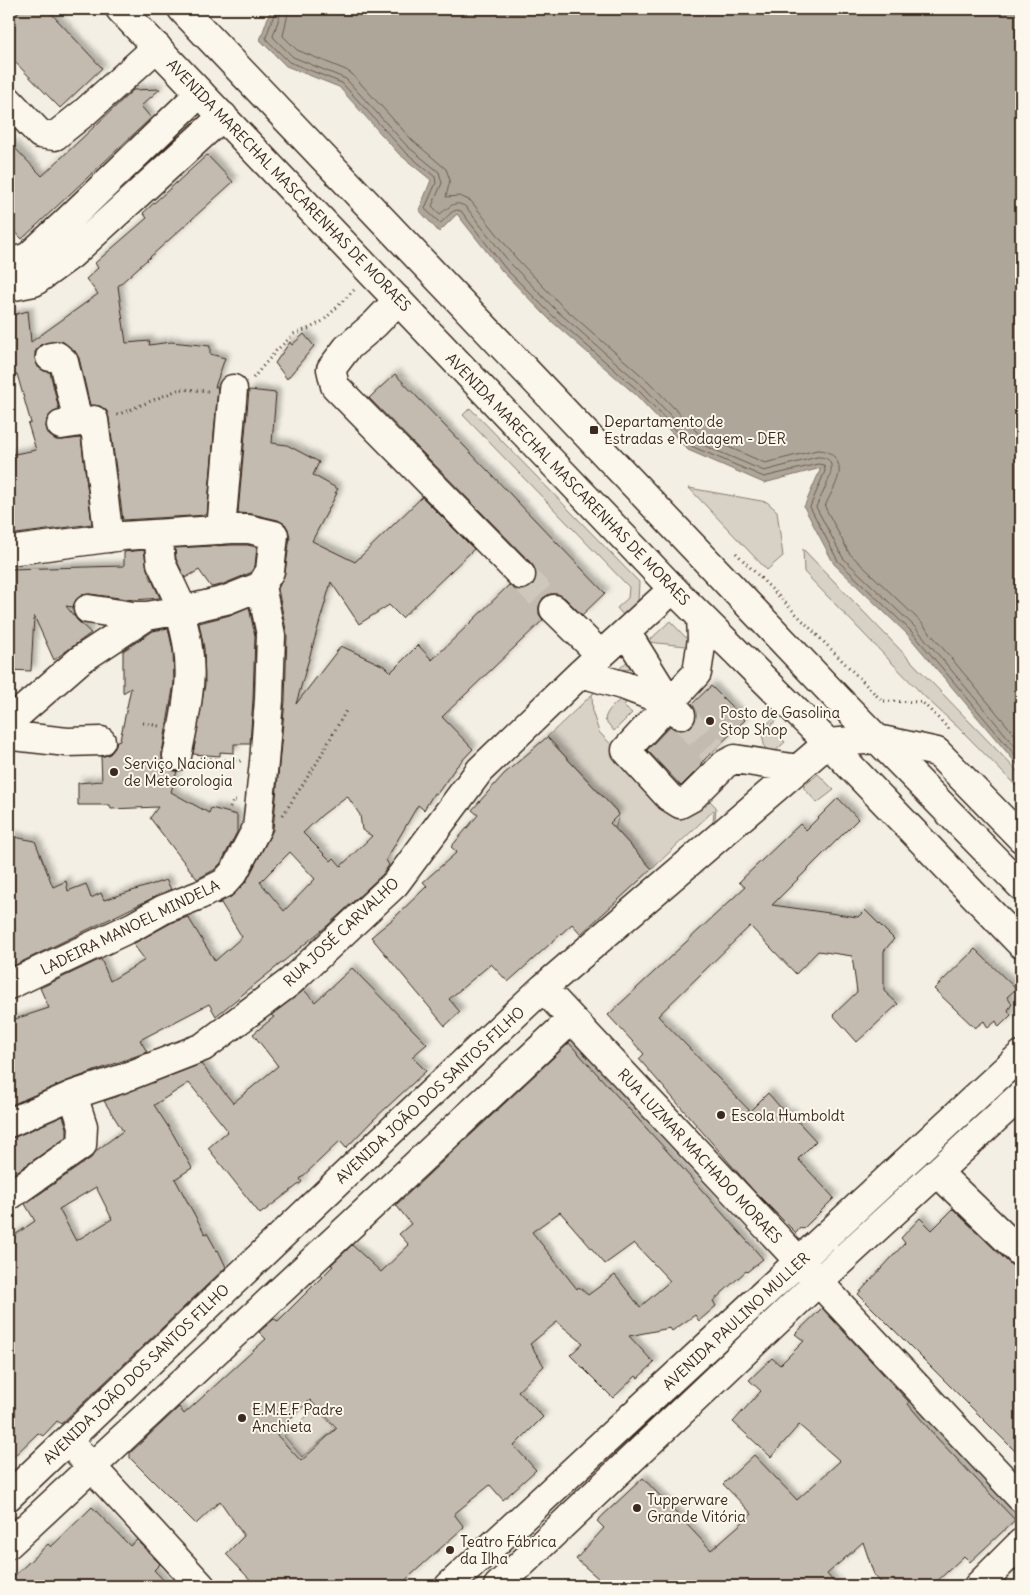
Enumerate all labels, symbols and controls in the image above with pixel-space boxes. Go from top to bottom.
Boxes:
street label: AVENIDA MARECHAL MASCARENHAS DE MORAES [163,55,415,315]
street label: AVENIDA MARECHAL MASCARENHAS DE MORAES [442,349,694,609]
place label: Departamento de Estradas e Rodagem - DER [604,412,786,448]
marker: Departamento de Estradas e Rodagem - DER [588,424,600,436]
place label: Posto de Gasolina Stop Shop [720,703,840,739]
marker: Posto de Gasolina Stop Shop [704,715,716,727]
place label: Serviço Nacional de Meteorologia [124,754,235,790]
marker: Serviço Nacional de Meteorologia [108,766,120,778]
street label: RUA JOSÉ CARVALHO [279,873,403,991]
street label: LADEIRA MANOEL MINDELA [37,875,223,979]
street label: AVENIDA JOÃO DOS SANTOS FILHO [332,1002,528,1188]
street label: RUA LUZMAR MACHADO MORAES [614,1065,786,1247]
place label: Escola Humboldt [731,1106,845,1125]
marker: Escola Humboldt [715,1109,727,1121]
street label: AVENIDA PAULINO MULLER [659,1248,814,1394]
street label: AVENIDA JOÃO DOS SANTOS FILHO [39,1280,233,1468]
place label: E.M.E.F Padre Anchieta [252,1400,343,1436]
marker: E.M.E.F Padre Anchieta [236,1412,248,1424]
place label: Tupperware Grande Vitória [647,1490,746,1526]
marker: Tupperware Grande Vitória [631,1502,643,1514]
place label: Teatro Fábrica da Ilha [460,1532,557,1568]
marker: Teatro Fábrica da Ilha [444,1544,456,1556]

